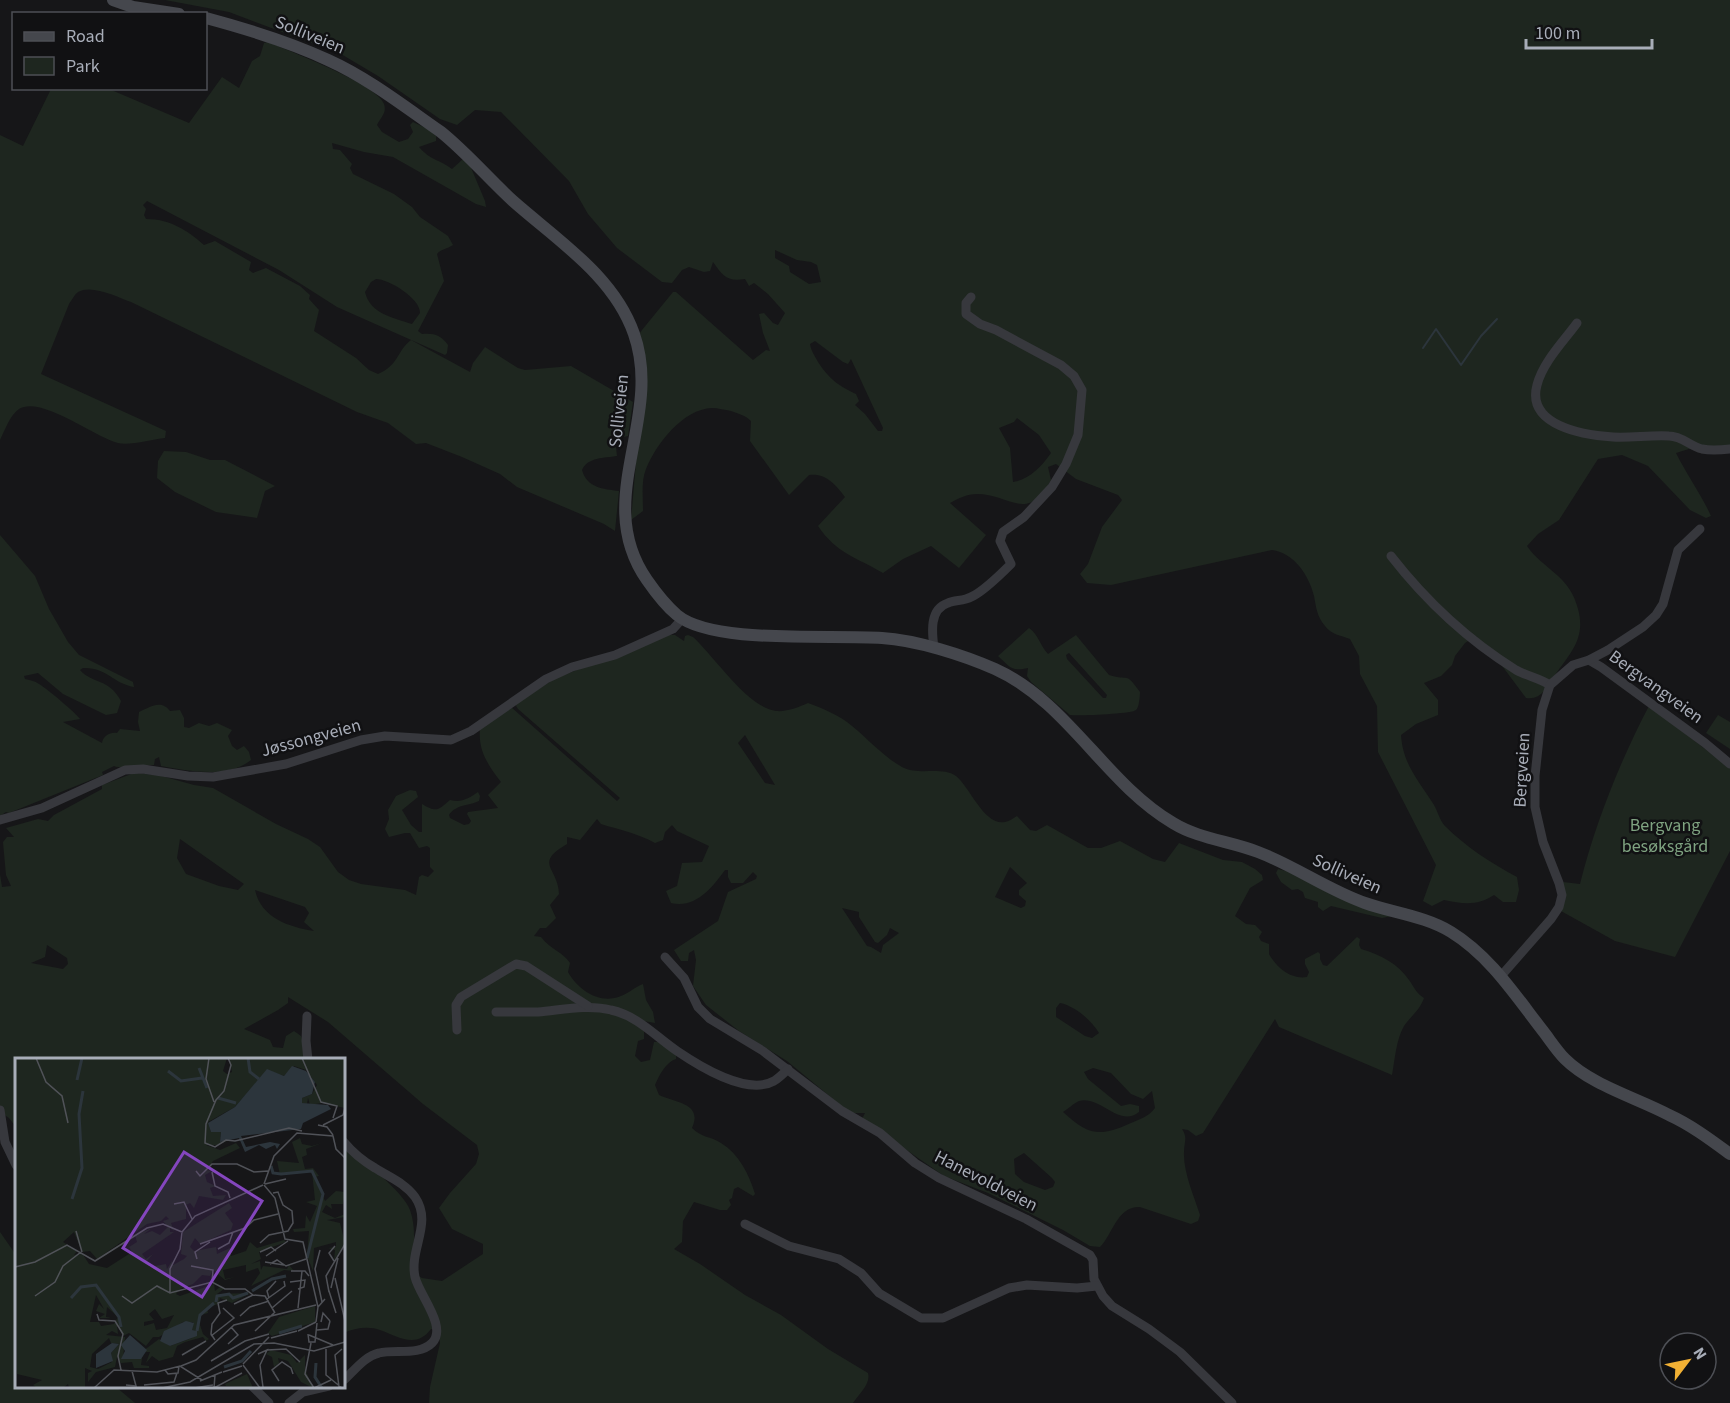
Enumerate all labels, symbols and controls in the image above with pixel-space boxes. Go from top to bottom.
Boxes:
street label: Solliveien [271,10,349,60]
legend [12,12,207,90]
scale bar [1526,12,1652,50]
text: 100 m [1535,21,1580,46]
text: Road [66,24,105,49]
text: Park [66,54,100,79]
street label: Solliveien [603,373,635,449]
street label: Bergvangveien [1604,644,1708,730]
street label: Jøssongveien [258,713,364,763]
street label: Bergveien [1508,732,1536,808]
park label: Bergvang besøksgård [1622,813,1708,859]
street label: Solliveien [1308,848,1386,900]
inset map [15,1058,345,1388]
street label: Hanevoldveien [930,1144,1042,1218]
north arrow [1658,1331,1718,1391]
text: N [1688,1343,1712,1364]

